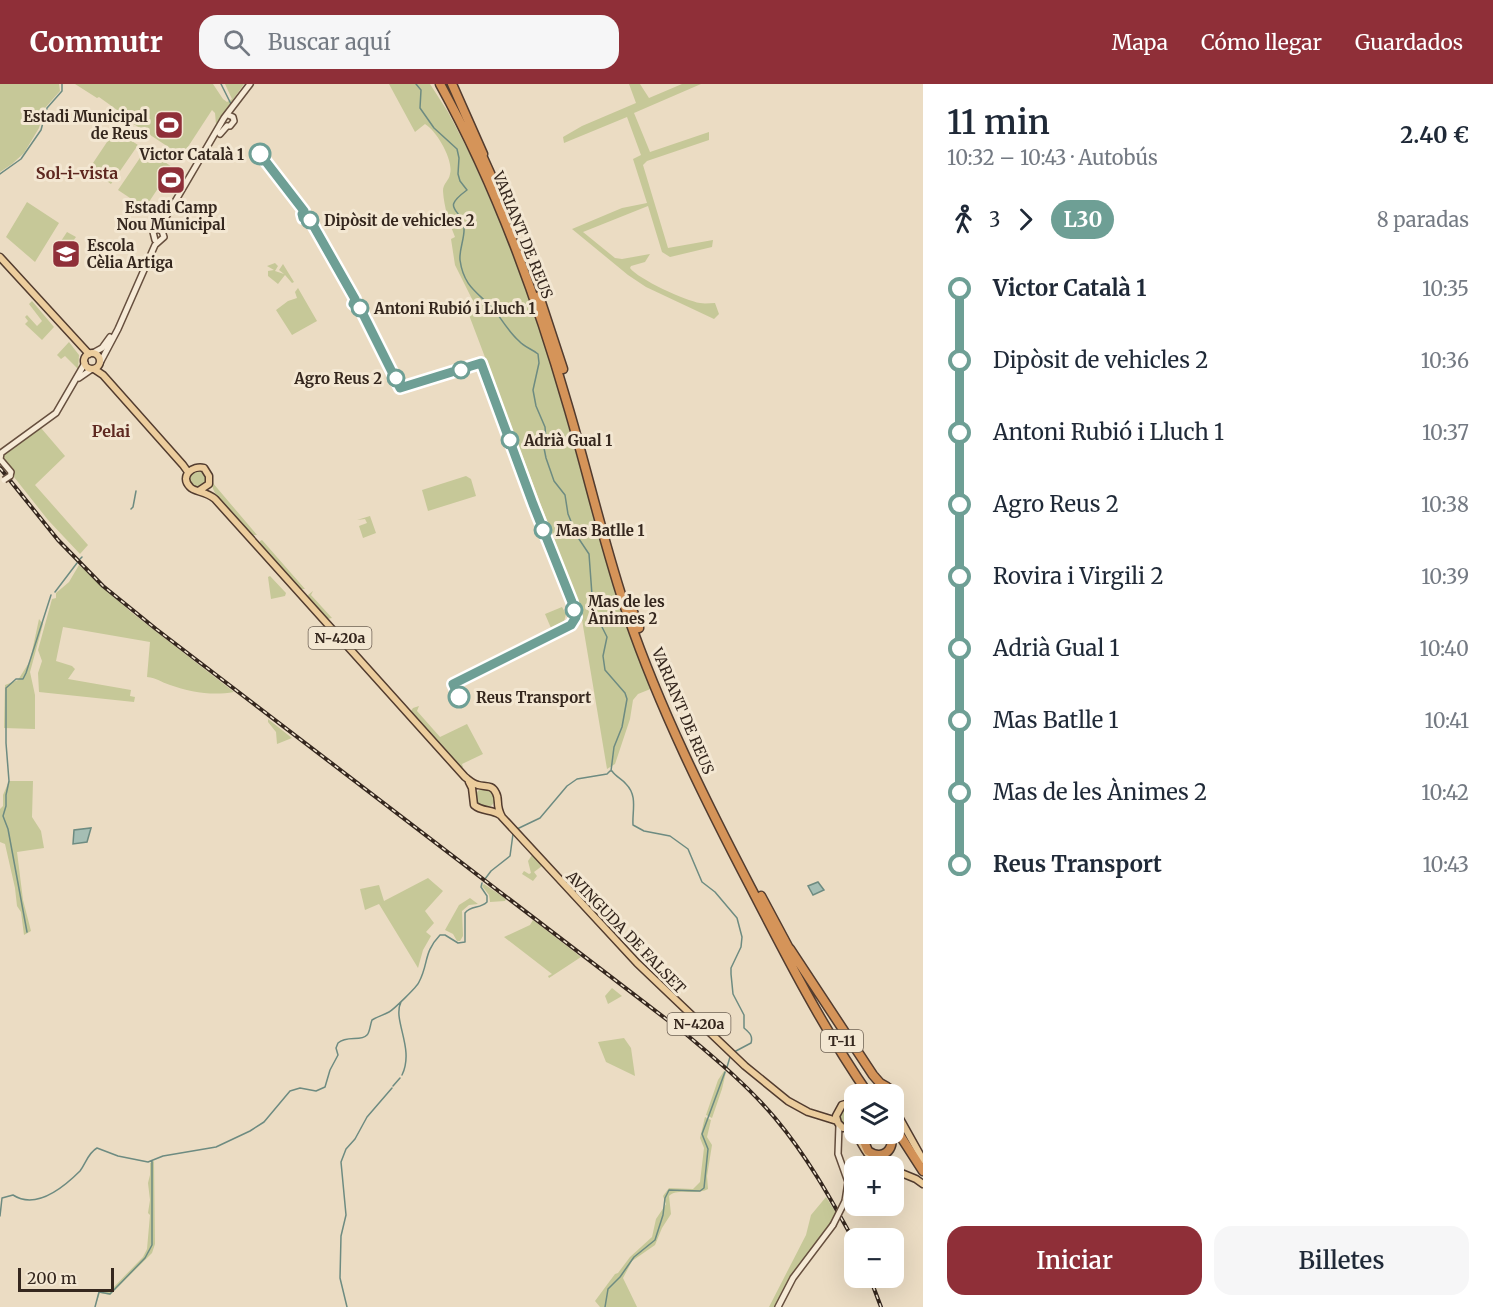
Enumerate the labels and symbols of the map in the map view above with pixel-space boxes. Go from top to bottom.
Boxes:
place label: Estadi Municipal de Reus [23,107,148,143]
sports icon: Estadi Municipal de Reus [153,109,185,141]
marker: Victor Català 1 [249,143,271,165]
place label: Victor Català 1 [138,145,244,164]
district label: Sol-i-vista [36,163,118,183]
sports icon: Estadi Camp Nou Municipal [155,164,187,196]
street label: VARIANT DE REUS [488,168,557,301]
place label: Estadi Camp Nou Municipal [117,198,226,234]
marker: Dipòsit de vehicles 2 [301,211,319,229]
place label: Dipòsit de vehicles 2 [324,211,475,230]
place label: Escola Cèlia Artiga [87,236,174,272]
school or university icon: Escola Cèlia Artiga [50,238,82,270]
marker: Antoni Rubió i Lluch 1 [351,299,369,317]
place label: Antoni Rubió i Lluch 1 [373,299,536,318]
unlabelled marker [452,361,470,379]
place label: Agro Reus 2 [293,369,382,388]
marker: Agro Reus 2 [387,369,405,387]
district label: Pelai [92,421,131,441]
marker: Adrià Gual 1 [501,431,519,449]
place label: Adrià Gual 1 [523,431,612,450]
marker: Mas Batlle 1 [534,521,552,539]
place label: Mas Batlle 1 [556,521,644,540]
place label: Mas de les Ànimes 2 [587,592,665,628]
marker: Mas de les Ànimes 2 [565,601,583,619]
road number: N-420a [308,627,372,649]
street label: VARIANT DE REUS [647,644,718,777]
marker: Reus Transport [448,686,470,708]
place label: Reus Transport [476,688,591,707]
street label: AVINGUDA DE FALSET [562,866,690,998]
road number: N-420a [668,1013,730,1035]
road number: T-11 [821,1030,863,1052]
scale bar [18,1265,114,1292]

